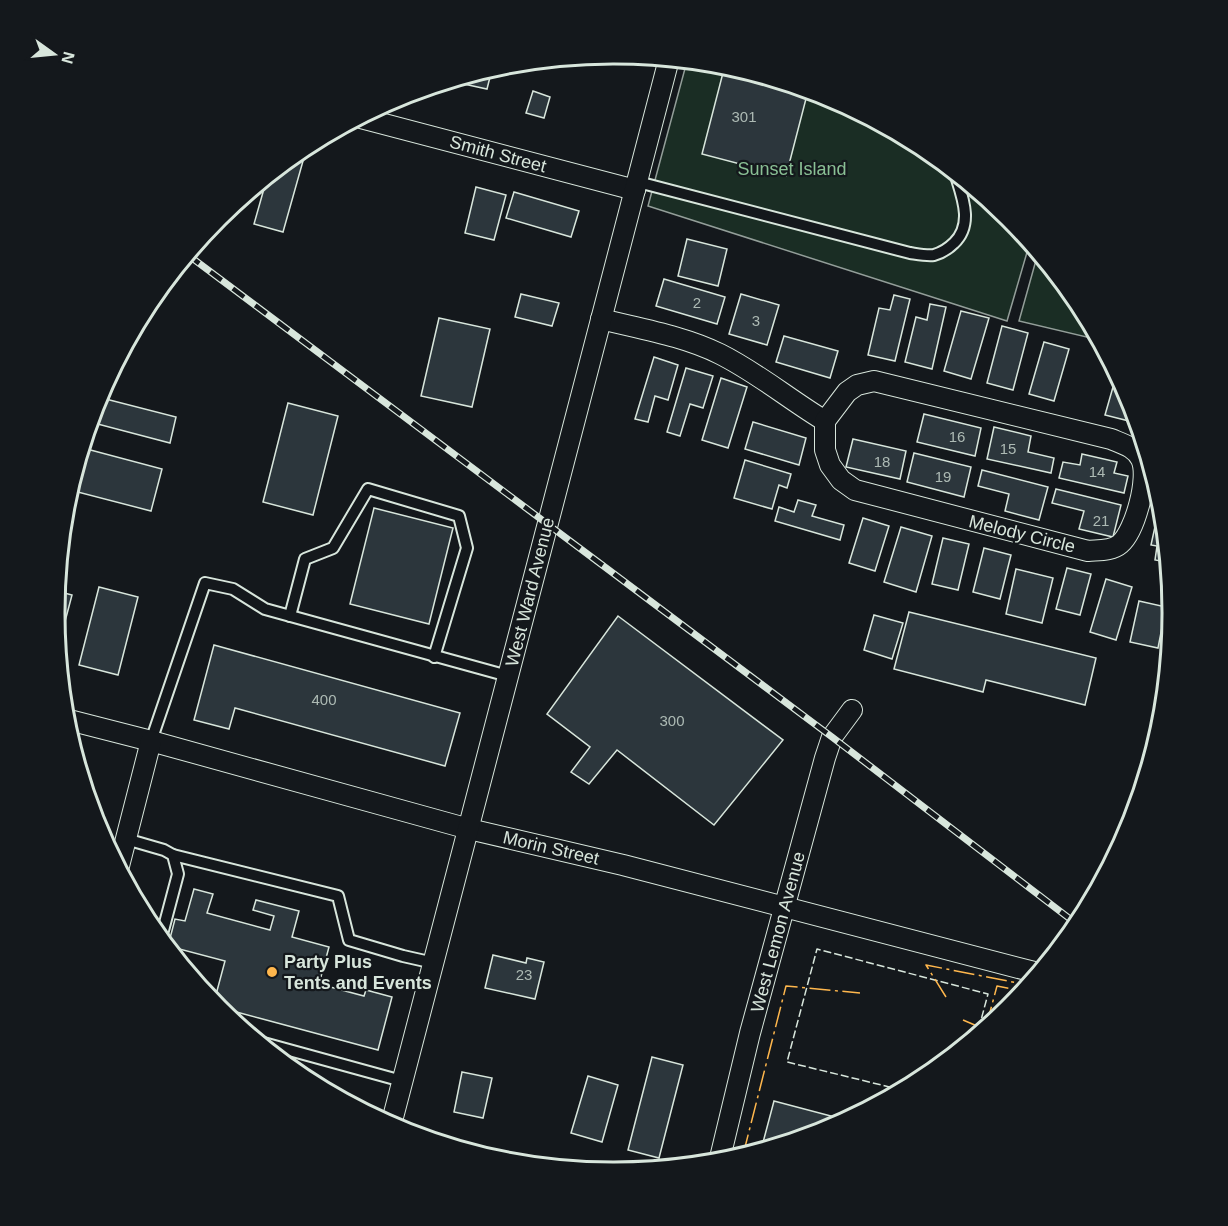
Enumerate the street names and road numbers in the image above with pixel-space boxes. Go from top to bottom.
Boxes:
street label: Smith Street [448,132,548,176]
street label: Melody Circle [967,511,1077,557]
street label: West Ward Avenue [502,515,558,669]
street label: Morin Street [501,827,601,869]
street label: West Lemon Avenue [747,850,809,1014]

